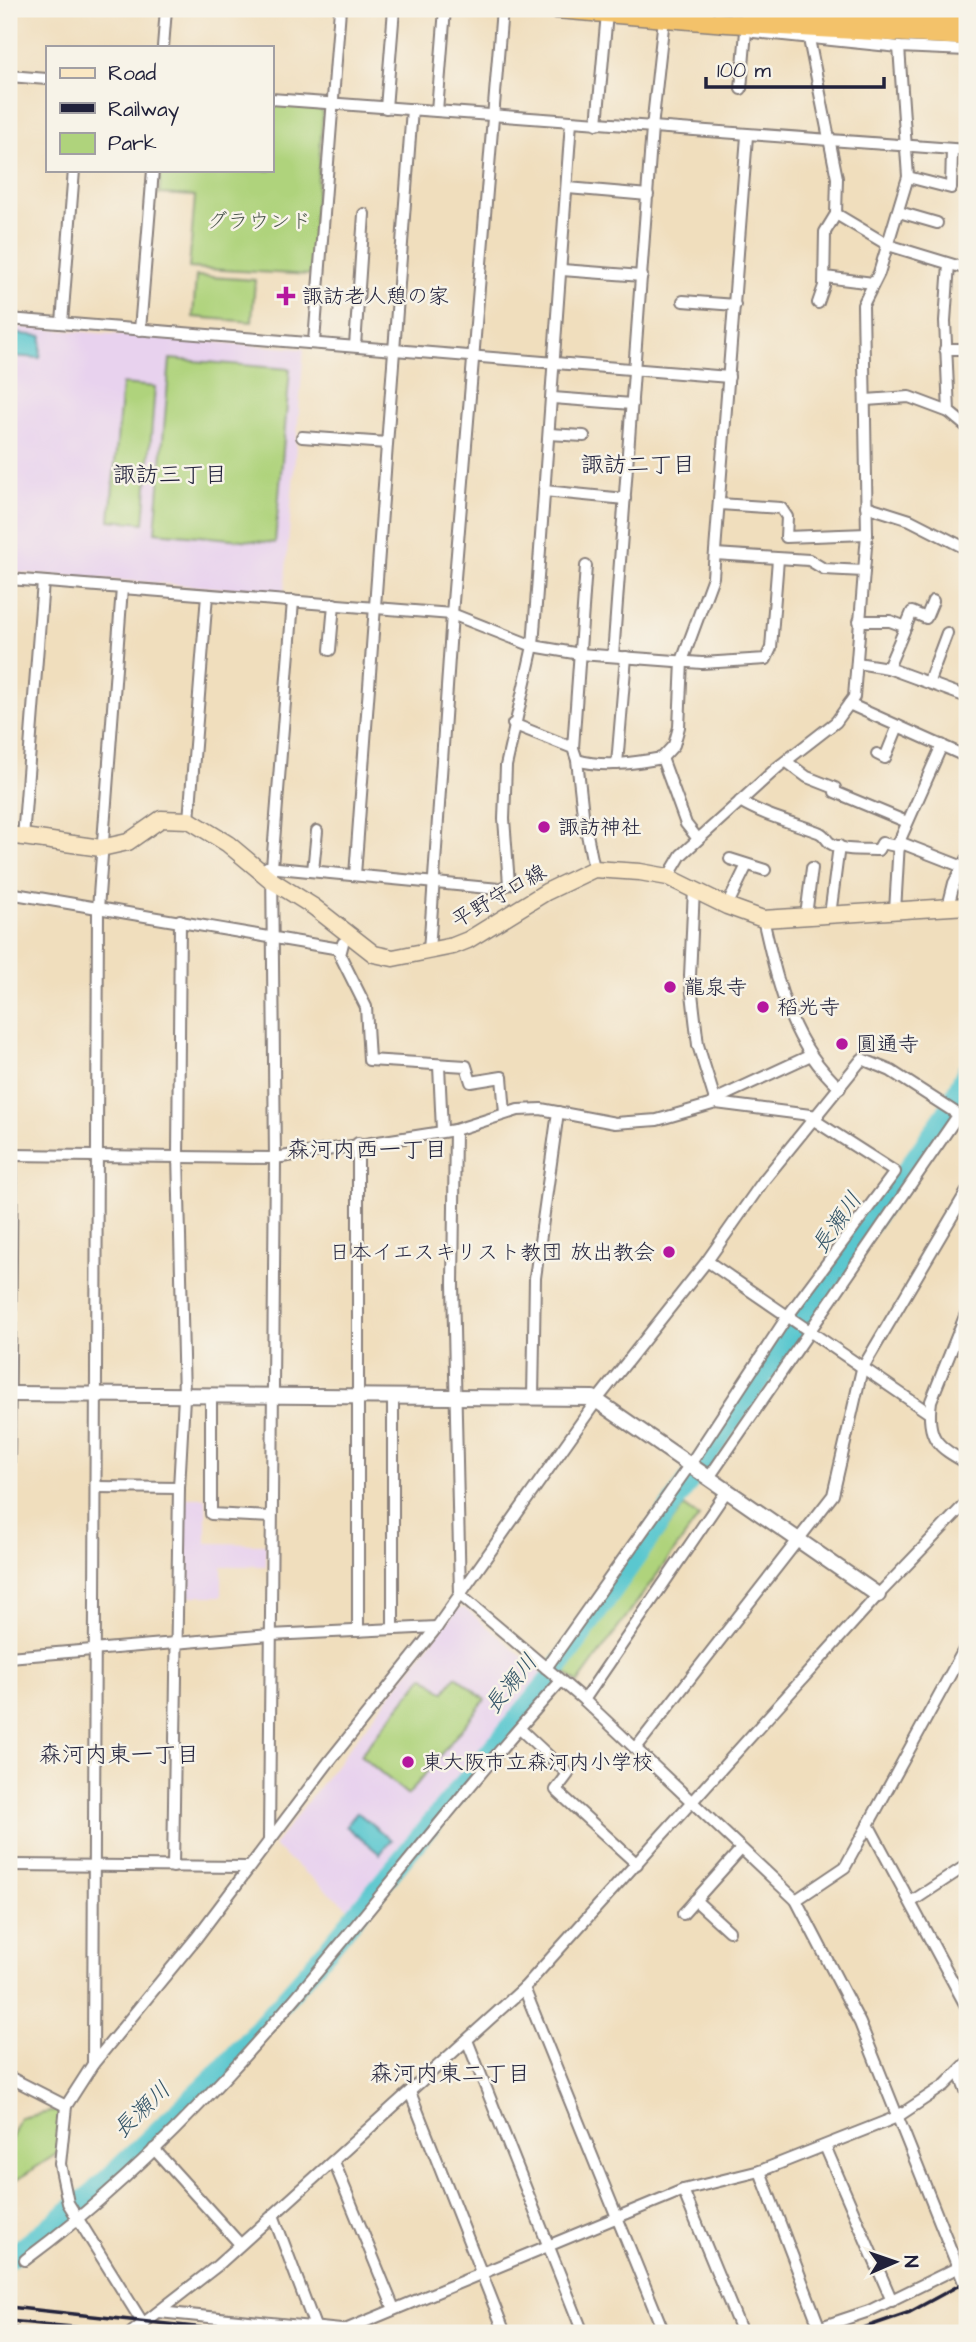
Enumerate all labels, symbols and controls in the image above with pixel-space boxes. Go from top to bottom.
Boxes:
legend [46,46,273,172]
scale bar [706,46,885,90]
text: 100 m [717,56,772,85]
text: Road [108,59,156,88]
text: Railway [108,95,180,126]
text: Park [108,129,157,158]
park label: グラウンド [207,207,312,236]
place label: 諏訪老人憩の家 [302,282,449,311]
marker: 諏訪老人憩の家 [276,286,296,306]
district label: 諏訪二丁目 [581,449,696,481]
district label: 諏訪三丁目 [113,459,228,491]
place label: 諏訪神社 [558,813,642,842]
marker: 諏訪神社 [536,819,552,835]
street label: 平野守口線 [446,857,552,935]
place label: 龍泉寺 [684,973,747,1002]
marker: 龍泉寺 [662,979,678,995]
place label: 稻光寺 [777,993,840,1022]
marker: 稻光寺 [755,999,771,1015]
place label: 圓通寺 [856,1030,919,1059]
marker: 圓通寺 [834,1036,850,1052]
district label: 森河内西一丁目 [287,1134,448,1166]
water label: 長瀬川 [804,1186,870,1260]
place label: 日本イエスキリスト教団 放出教会 [329,1238,655,1267]
marker: 日本イエスキリスト教団 放出教会 [661,1244,677,1260]
water label: 長瀬川 [477,1647,545,1721]
district label: 森河内東一丁目 [39,1739,200,1771]
place label: 東大阪市立森河内小学校 [422,1748,653,1777]
marker: 東大阪市立森河内小学校 [400,1754,416,1770]
district label: 森河内東二丁目 [370,2058,531,2090]
water label: 長瀬川 [106,2075,178,2145]
north arrow [860,2226,930,2296]
text: N [897,2255,924,2268]

